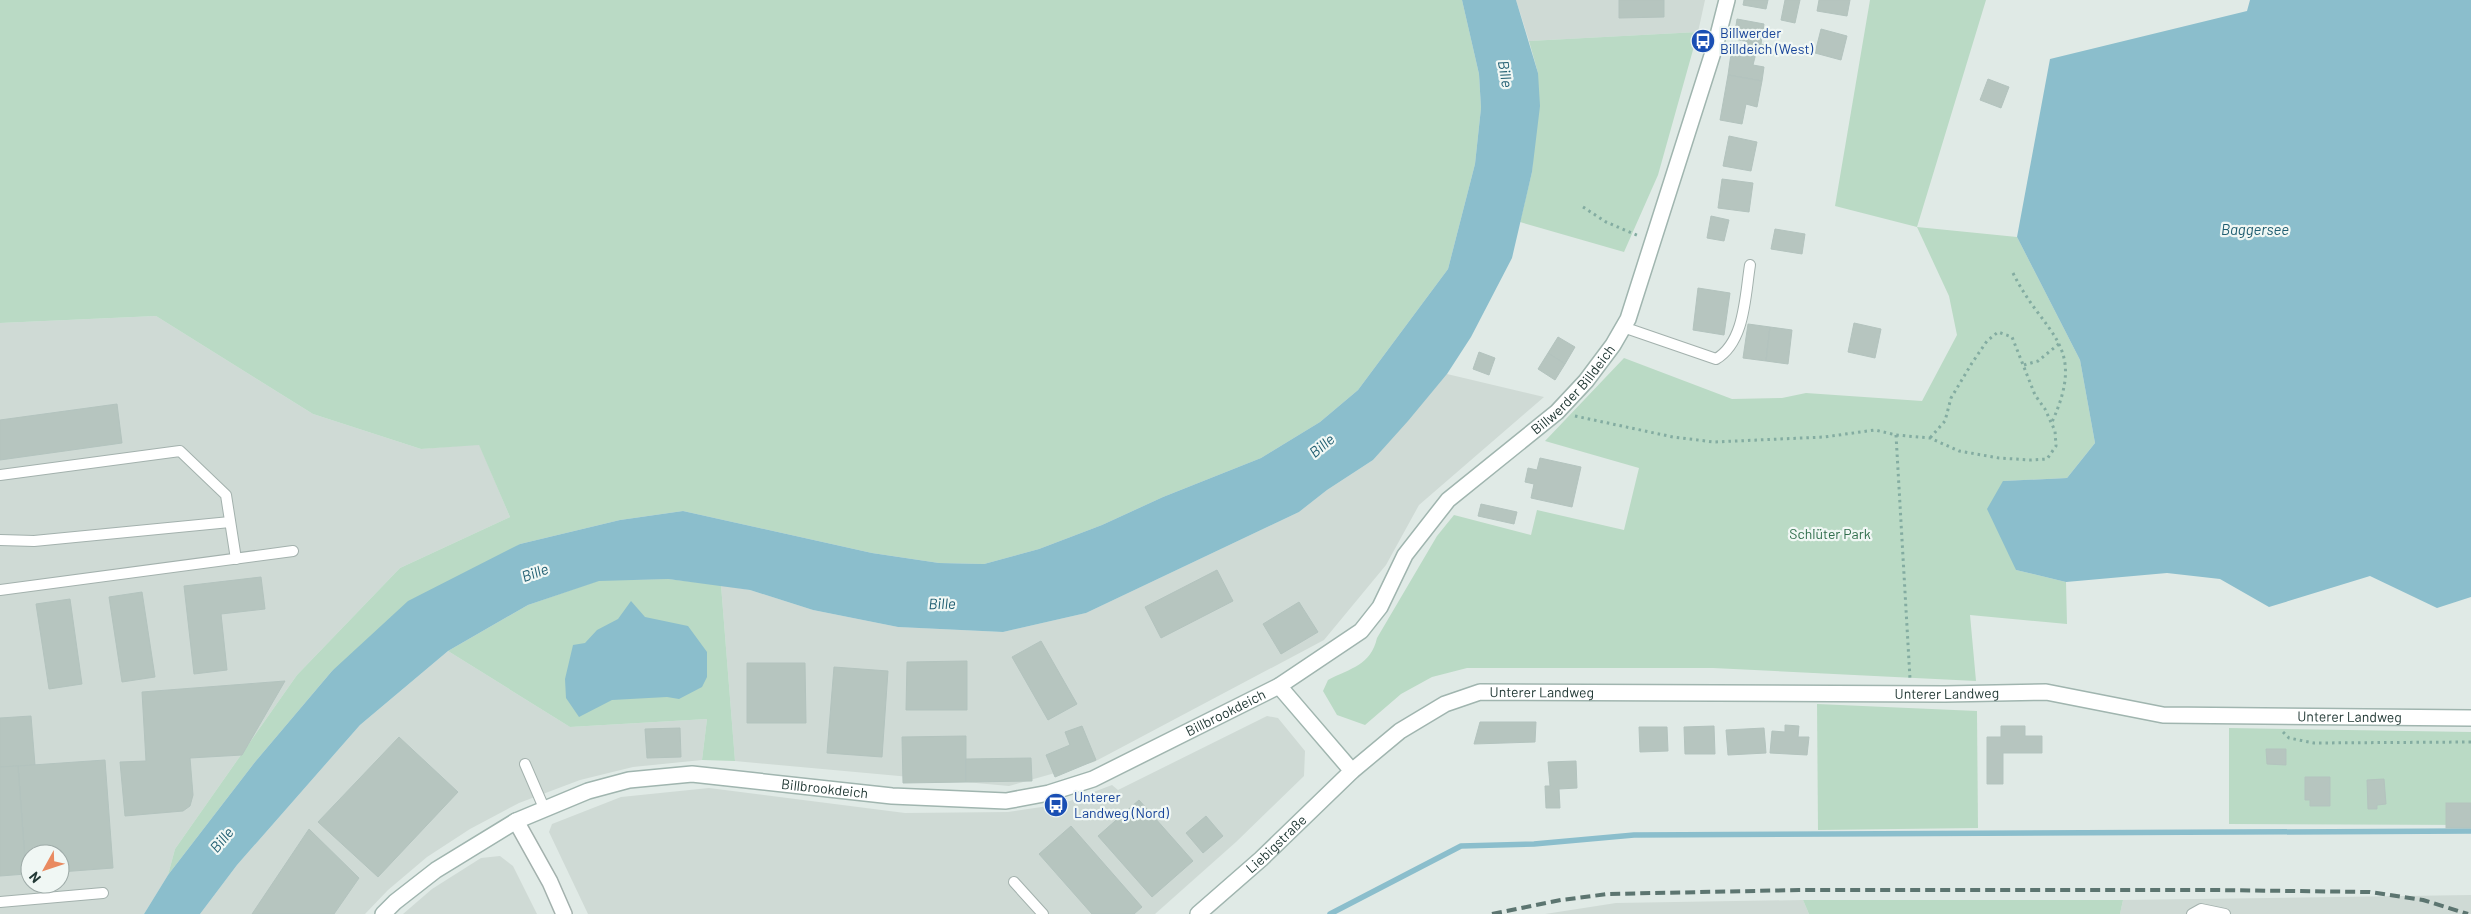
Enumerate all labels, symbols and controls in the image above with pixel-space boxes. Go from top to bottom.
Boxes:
place label: Billwerder Billdeich (West) [1720,24,1814,57]
bus stop icon: Billwerder Billdeich (West) [1690,28,1716,54]
water label: Bille [1495,59,1517,89]
water label: Baggersee [2221,220,2289,238]
street label: Billwerder Billdeich [1527,341,1618,438]
water label: Bille [1305,429,1338,461]
park label: Schlüter Park [1789,525,1871,542]
water label: Bille [519,559,551,585]
water label: Bille [928,594,956,612]
street label: Unterer Landweg [1490,683,1594,700]
street label: Unterer Landweg [1895,684,1999,702]
street label: Billbrookdeich [1183,685,1268,739]
street label: Unterer Landweg [2297,707,2402,725]
street label: Billbrookdeich [781,775,869,801]
place label: Unterer Landweg (Nord) [1074,788,1169,821]
bus stop icon: Unterer Landweg (Nord) [1043,792,1069,818]
street label: Liebigstraße [1242,811,1310,876]
water label: Bille [206,823,237,856]
north arrow [20,844,70,894]
text: N [25,869,44,887]

